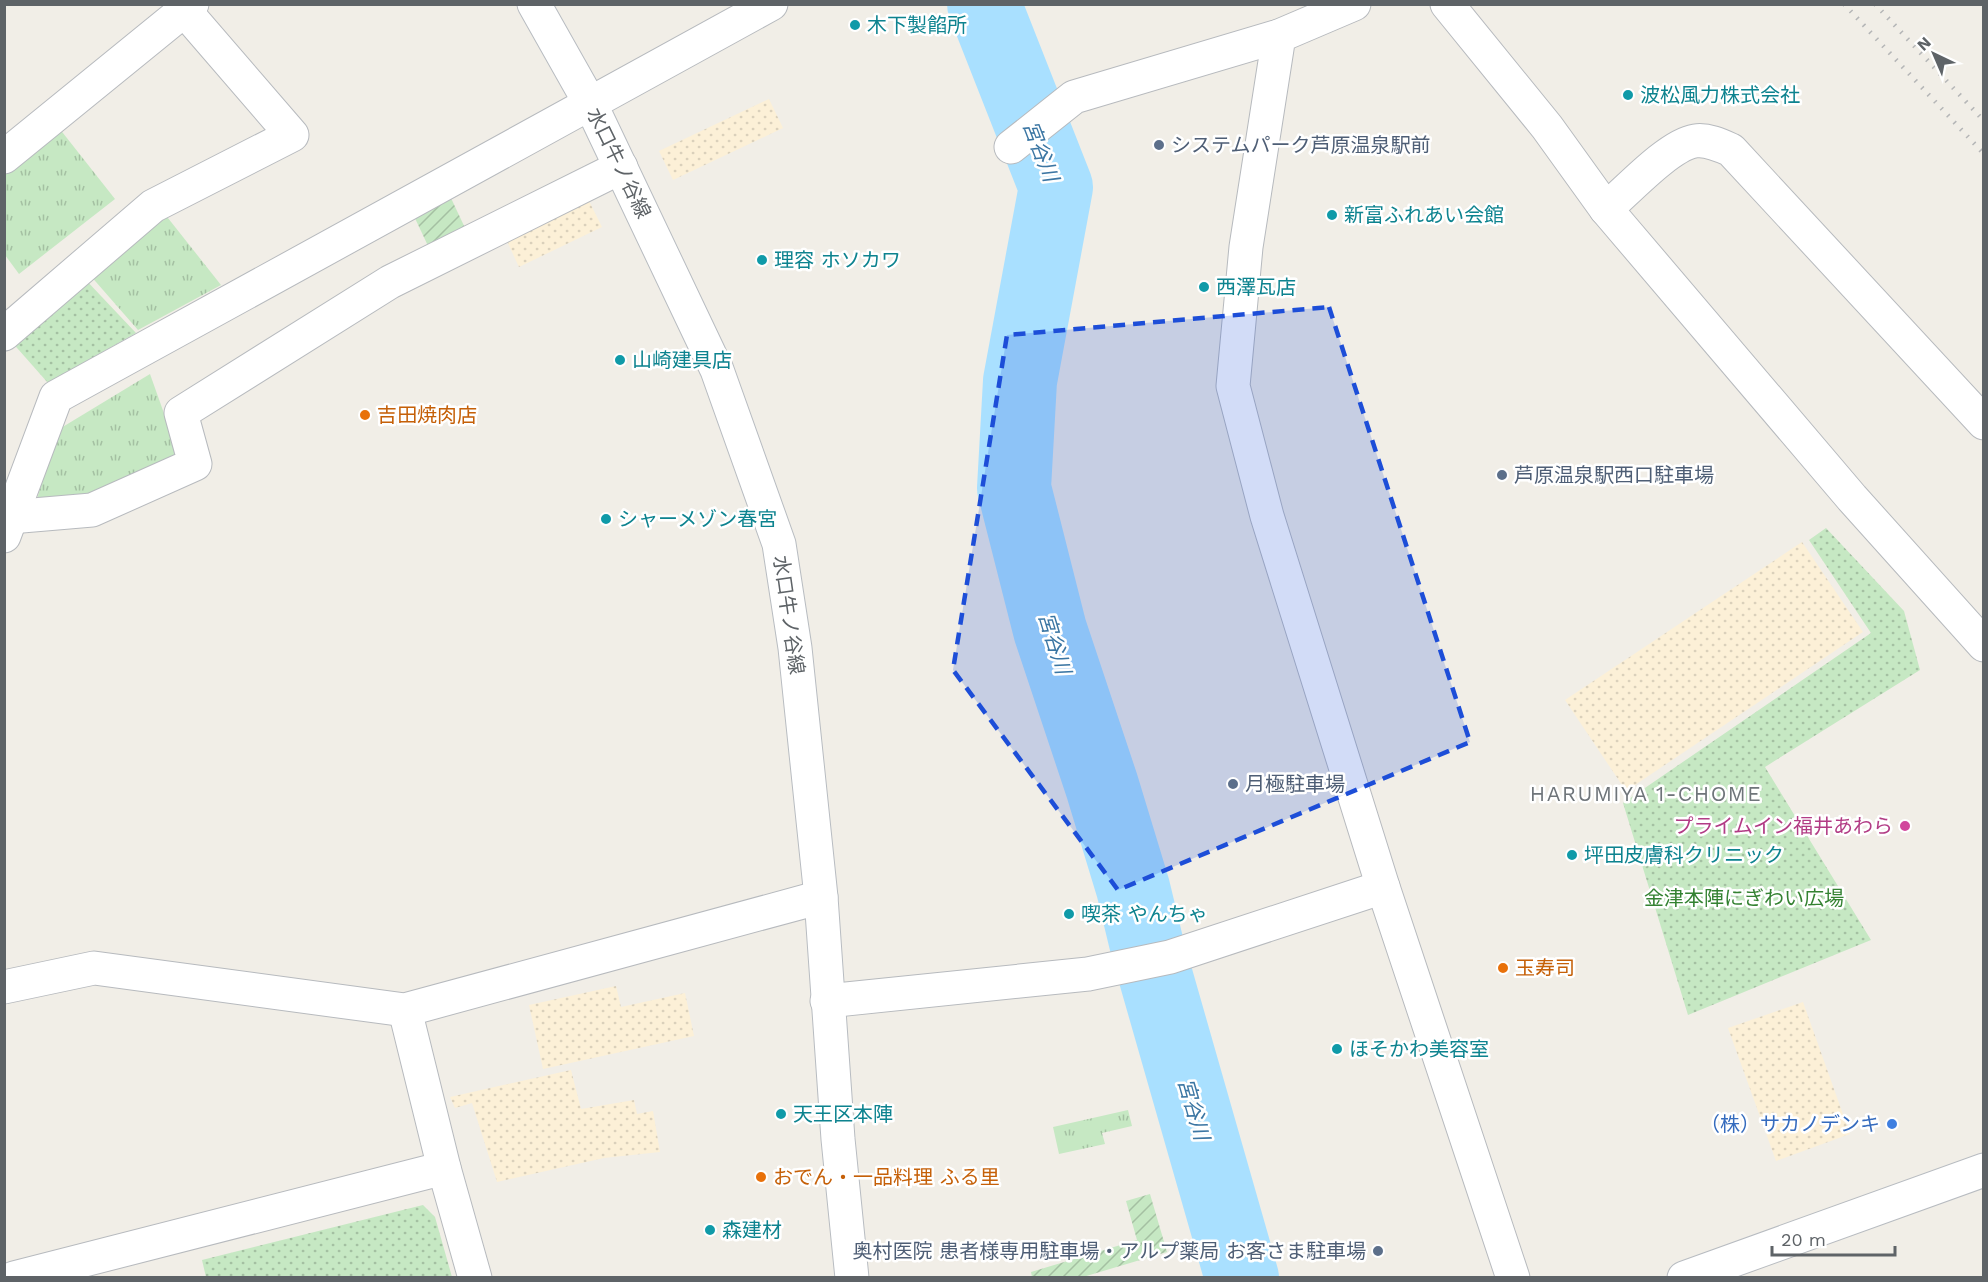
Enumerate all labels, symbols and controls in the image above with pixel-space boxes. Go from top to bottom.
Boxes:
place label: 木下製餡所 [867,13,967,37]
marker: 木下製餡所 [848,18,862,32]
north arrow [1904,24,1964,84]
text: N [1913,33,1935,55]
place label: 波松風力株式会社 [1640,83,1800,107]
marker: 波松風力株式会社 [1621,88,1635,102]
street label: 水口牛ノ谷線 [582,104,656,222]
water label: 宮谷川 [1018,117,1065,187]
place label: システムパーク芦原温泉駅前 [1171,133,1430,157]
marker: システムパーク芦原温泉駅前 [1152,138,1166,152]
place label: 新富ふれあい会館 [1344,203,1504,227]
marker: 新富ふれあい会館 [1325,208,1339,222]
place label: 理容 ホソカワ [774,248,901,272]
marker: 理容 ホソカワ [755,253,769,267]
place label: 西澤瓦店 [1216,275,1296,299]
marker: 西澤瓦店 [1197,280,1211,294]
place label: 山崎建具店 [632,348,732,372]
marker: 山崎建具店 [613,353,627,367]
place label: 吉田焼肉店 [377,403,477,427]
marker: 吉田焼肉店 [358,408,372,422]
place label: 芦原温泉駅西口駐車場 [1514,463,1714,487]
marker: 芦原温泉駅西口駐車場 [1495,468,1509,482]
place label: シャーメゾン春宮 [618,507,777,531]
marker: シャーメゾン春宮 [599,512,613,526]
street label: 水口牛ノ谷線 [769,554,809,676]
water label: 宮谷川 [1034,609,1077,679]
place label: 月極駐車場 [1245,772,1345,796]
marker: 月極駐車場 [1226,777,1240,791]
district label: HARUMIYA 1-CHOME [1530,781,1762,806]
place label: プライムイン福井あわら [1673,814,1893,838]
marker: プライムイン福井あわら [1898,819,1912,833]
place label: 坪田皮膚科クリニック [1584,843,1784,867]
marker: 坪田皮膚科クリニック [1565,848,1579,862]
park label: 金津本陣にぎわい広場 [1644,886,1844,910]
place label: 喫茶 やんちゃ [1081,902,1208,926]
marker: 喫茶 やんちゃ [1062,907,1076,921]
place label: 玉寿司 [1515,956,1575,980]
marker: 玉寿司 [1496,961,1510,975]
place label: ほそかわ美容室 [1349,1037,1489,1061]
marker: ほそかわ美容室 [1330,1042,1344,1056]
water label: 宮谷川 [1173,1075,1215,1145]
place label: 天王区本陣 [793,1102,893,1126]
marker: 天王区本陣 [774,1107,788,1121]
place label: （株）サカノデンキ [1700,1112,1880,1136]
marker: （株）サカノデンキ [1885,1117,1899,1131]
place label: おでん・一品料理 ふる里 [773,1165,1000,1189]
marker: おでん・一品料理 ふる里 [754,1170,768,1184]
place label: 森建材 [722,1218,782,1242]
scale bar [1772,1219,1895,1257]
marker: 森建材 [703,1223,717,1237]
text: 20 m [1781,1229,1826,1250]
place label: 奥村医院 患者様専用駐車場・アルプ薬局 お客さま駐車場 [853,1239,1366,1263]
marker: 奥村医院 患者様専用駐車場・アルプ薬局 お客さま駐車場 [1371,1244,1385,1258]

